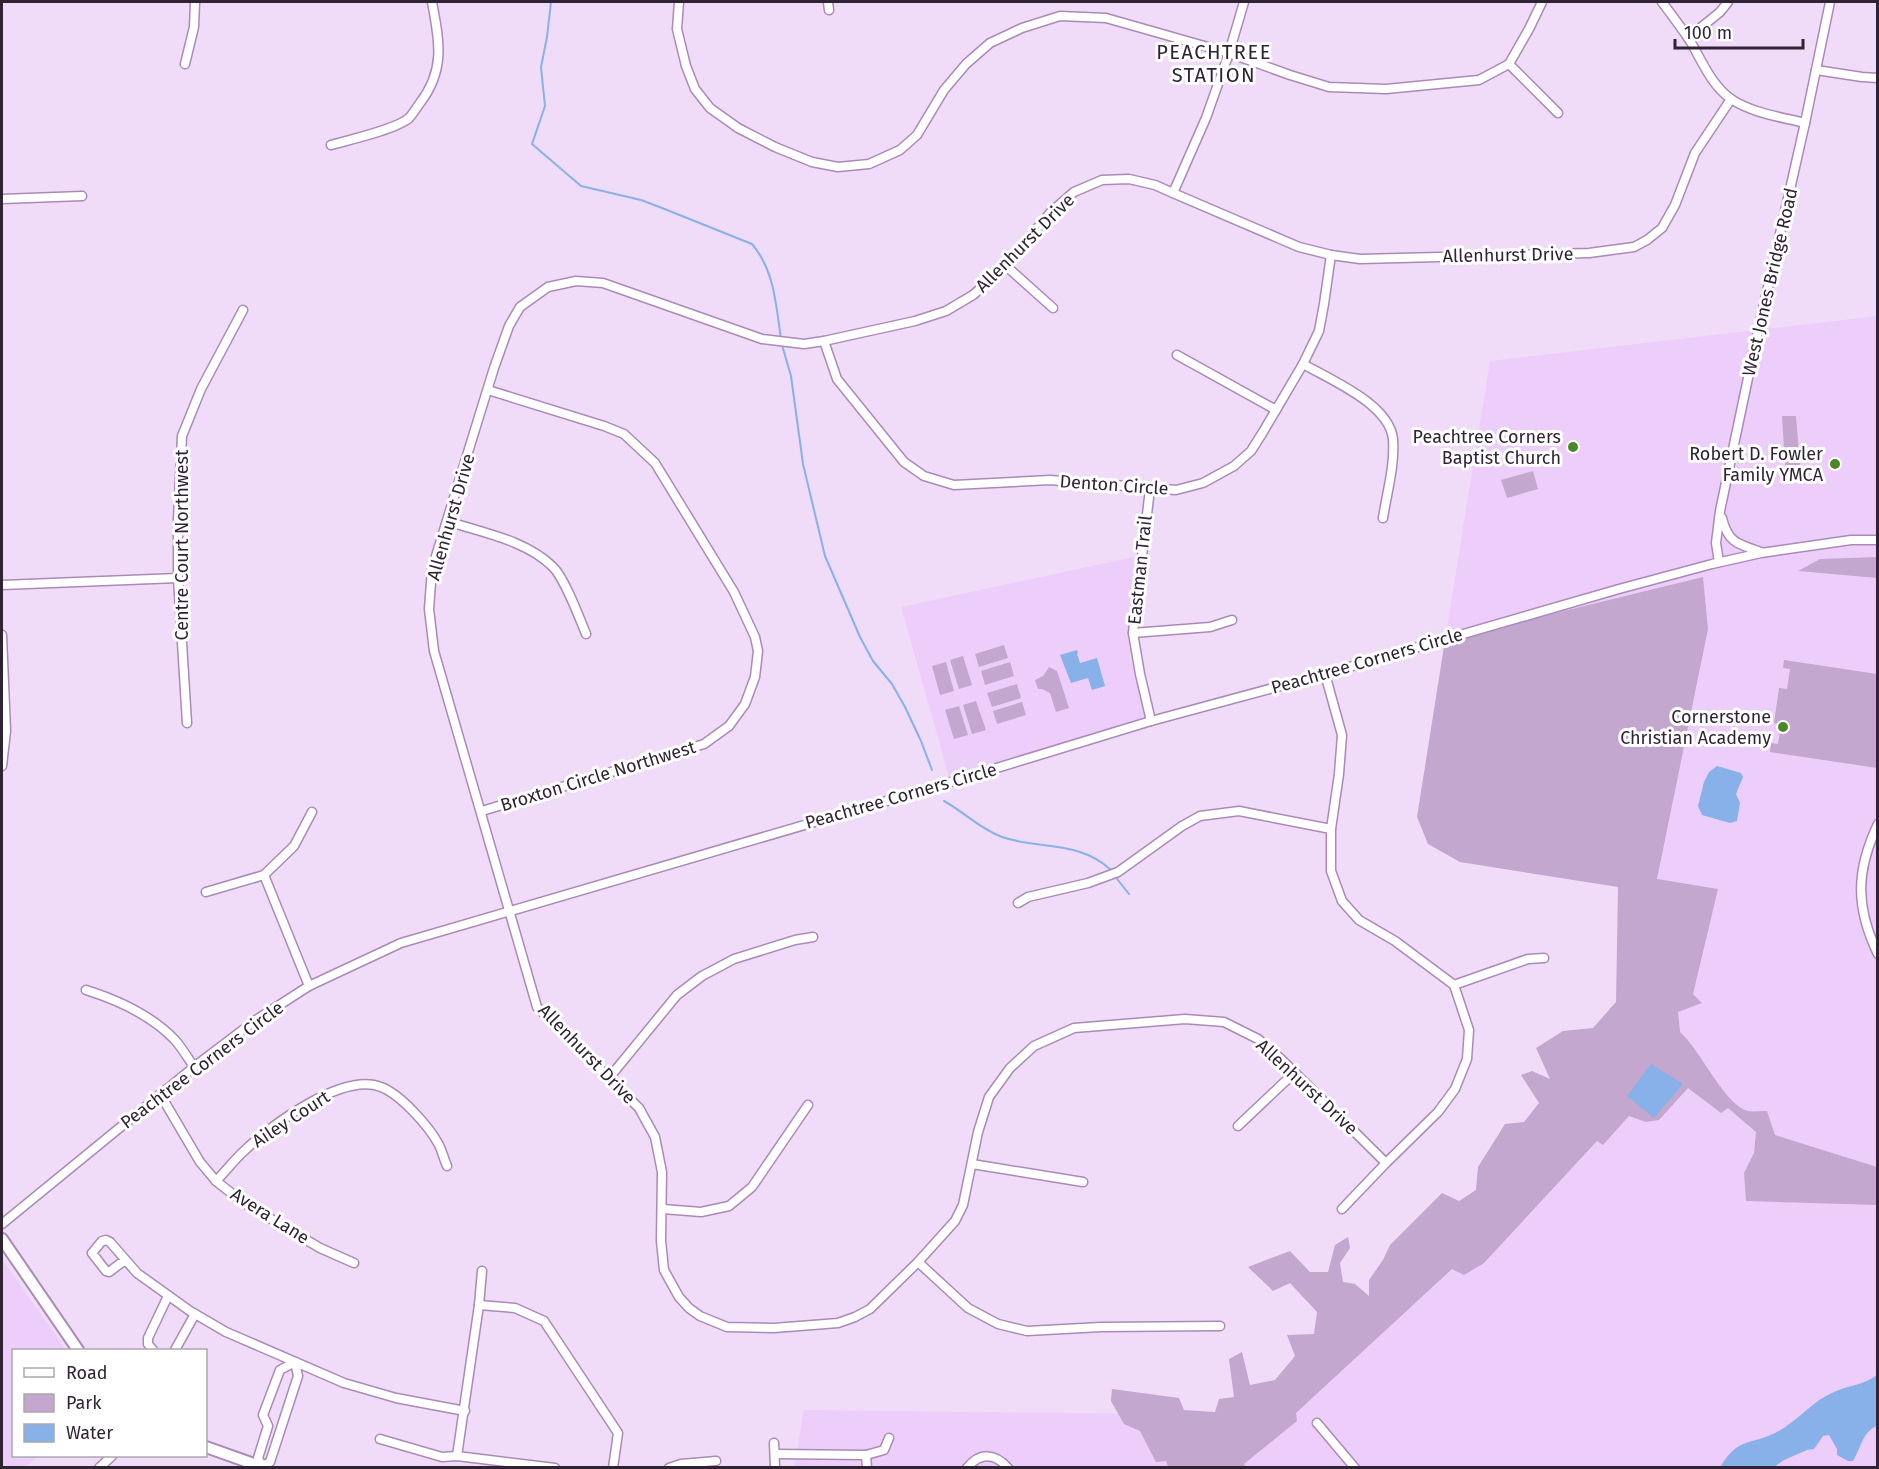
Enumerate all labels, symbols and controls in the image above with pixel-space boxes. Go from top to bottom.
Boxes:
scale bar [1675,12,1802,50]
text: 100 m [1684,22,1732,44]
district label: PEACHTREE STATION [1156,40,1272,87]
street label: West Jones Bridge Road [1738,186,1802,378]
street label: Allenhurst Drive [971,189,1079,297]
street label: Allenhurst Drive [1442,243,1574,267]
place label: Peachtree Corners Baptist Church [1413,426,1561,469]
marker: Peachtree Corners Baptist Church [1566,440,1580,454]
place label: Robert D. Fowler Family YMCA [1689,443,1824,486]
street label: Centre Court Northwest [171,449,193,640]
street label: Allenhurst Drive [422,451,480,583]
marker: Robert D. Fowler Family YMCA [1828,457,1842,471]
street label: Denton Circle [1059,470,1169,500]
street label: Eastman Trail [1123,514,1157,626]
street label: Peachtree Corners Circle [1269,623,1465,699]
place label: Cornerstone Christian Academy [1620,706,1771,749]
marker: Cornerstone Christian Academy [1776,720,1790,734]
street label: Broxton Circle Northwest [498,736,699,816]
street label: Peachtree Corners Circle [803,758,999,834]
street label: Peachtree Corners Circle [116,997,288,1133]
street label: Allenhurst Drive [534,999,640,1109]
street label: Allenhurst Drive [1252,1034,1362,1140]
street label: Ailey Court [248,1086,334,1152]
street label: Avera Lane [227,1183,313,1249]
legend [12,1349,207,1457]
text: Road [66,1362,108,1384]
text: Park [66,1392,102,1414]
text: Water [66,1422,113,1444]

